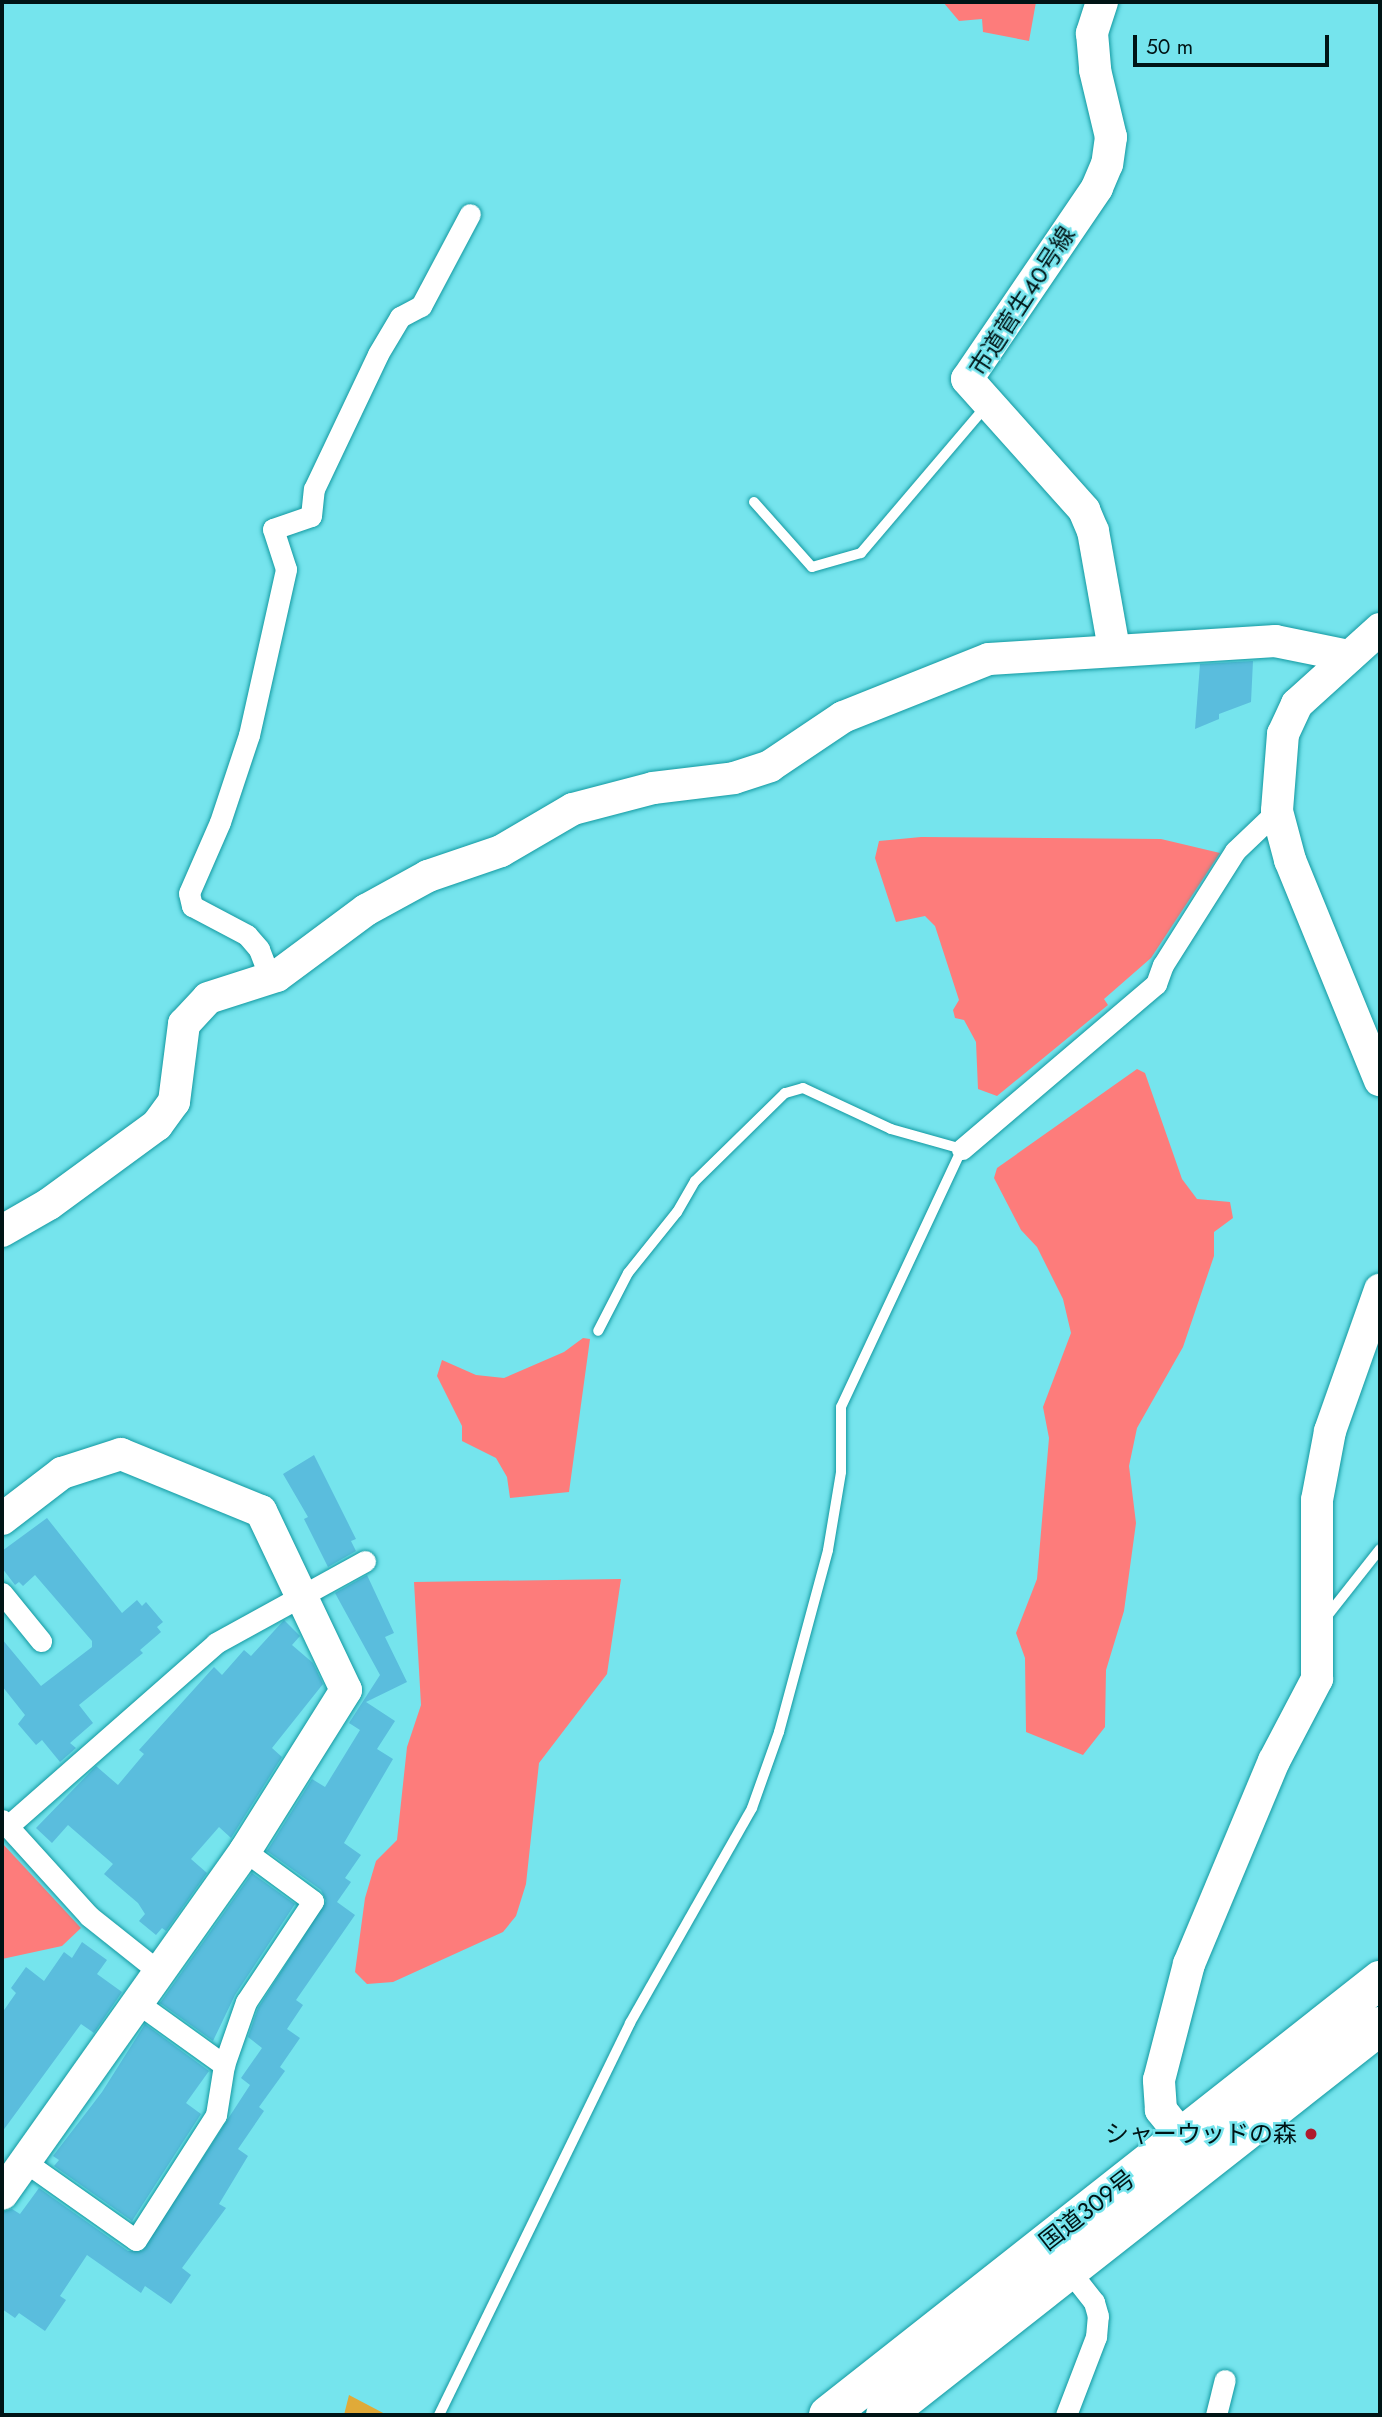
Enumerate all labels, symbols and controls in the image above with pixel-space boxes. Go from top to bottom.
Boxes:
scale bar [1137,21,1333,65]
text: 50 m [1146,32,1193,62]
street label: 市道菅生40号線 [963,221,1081,381]
place label: シャーウッドの森 [1105,2120,1297,2148]
marker: シャーウッドの森 [1303,2126,1319,2142]
street label: 国道309号 [1033,2164,1141,2256]

